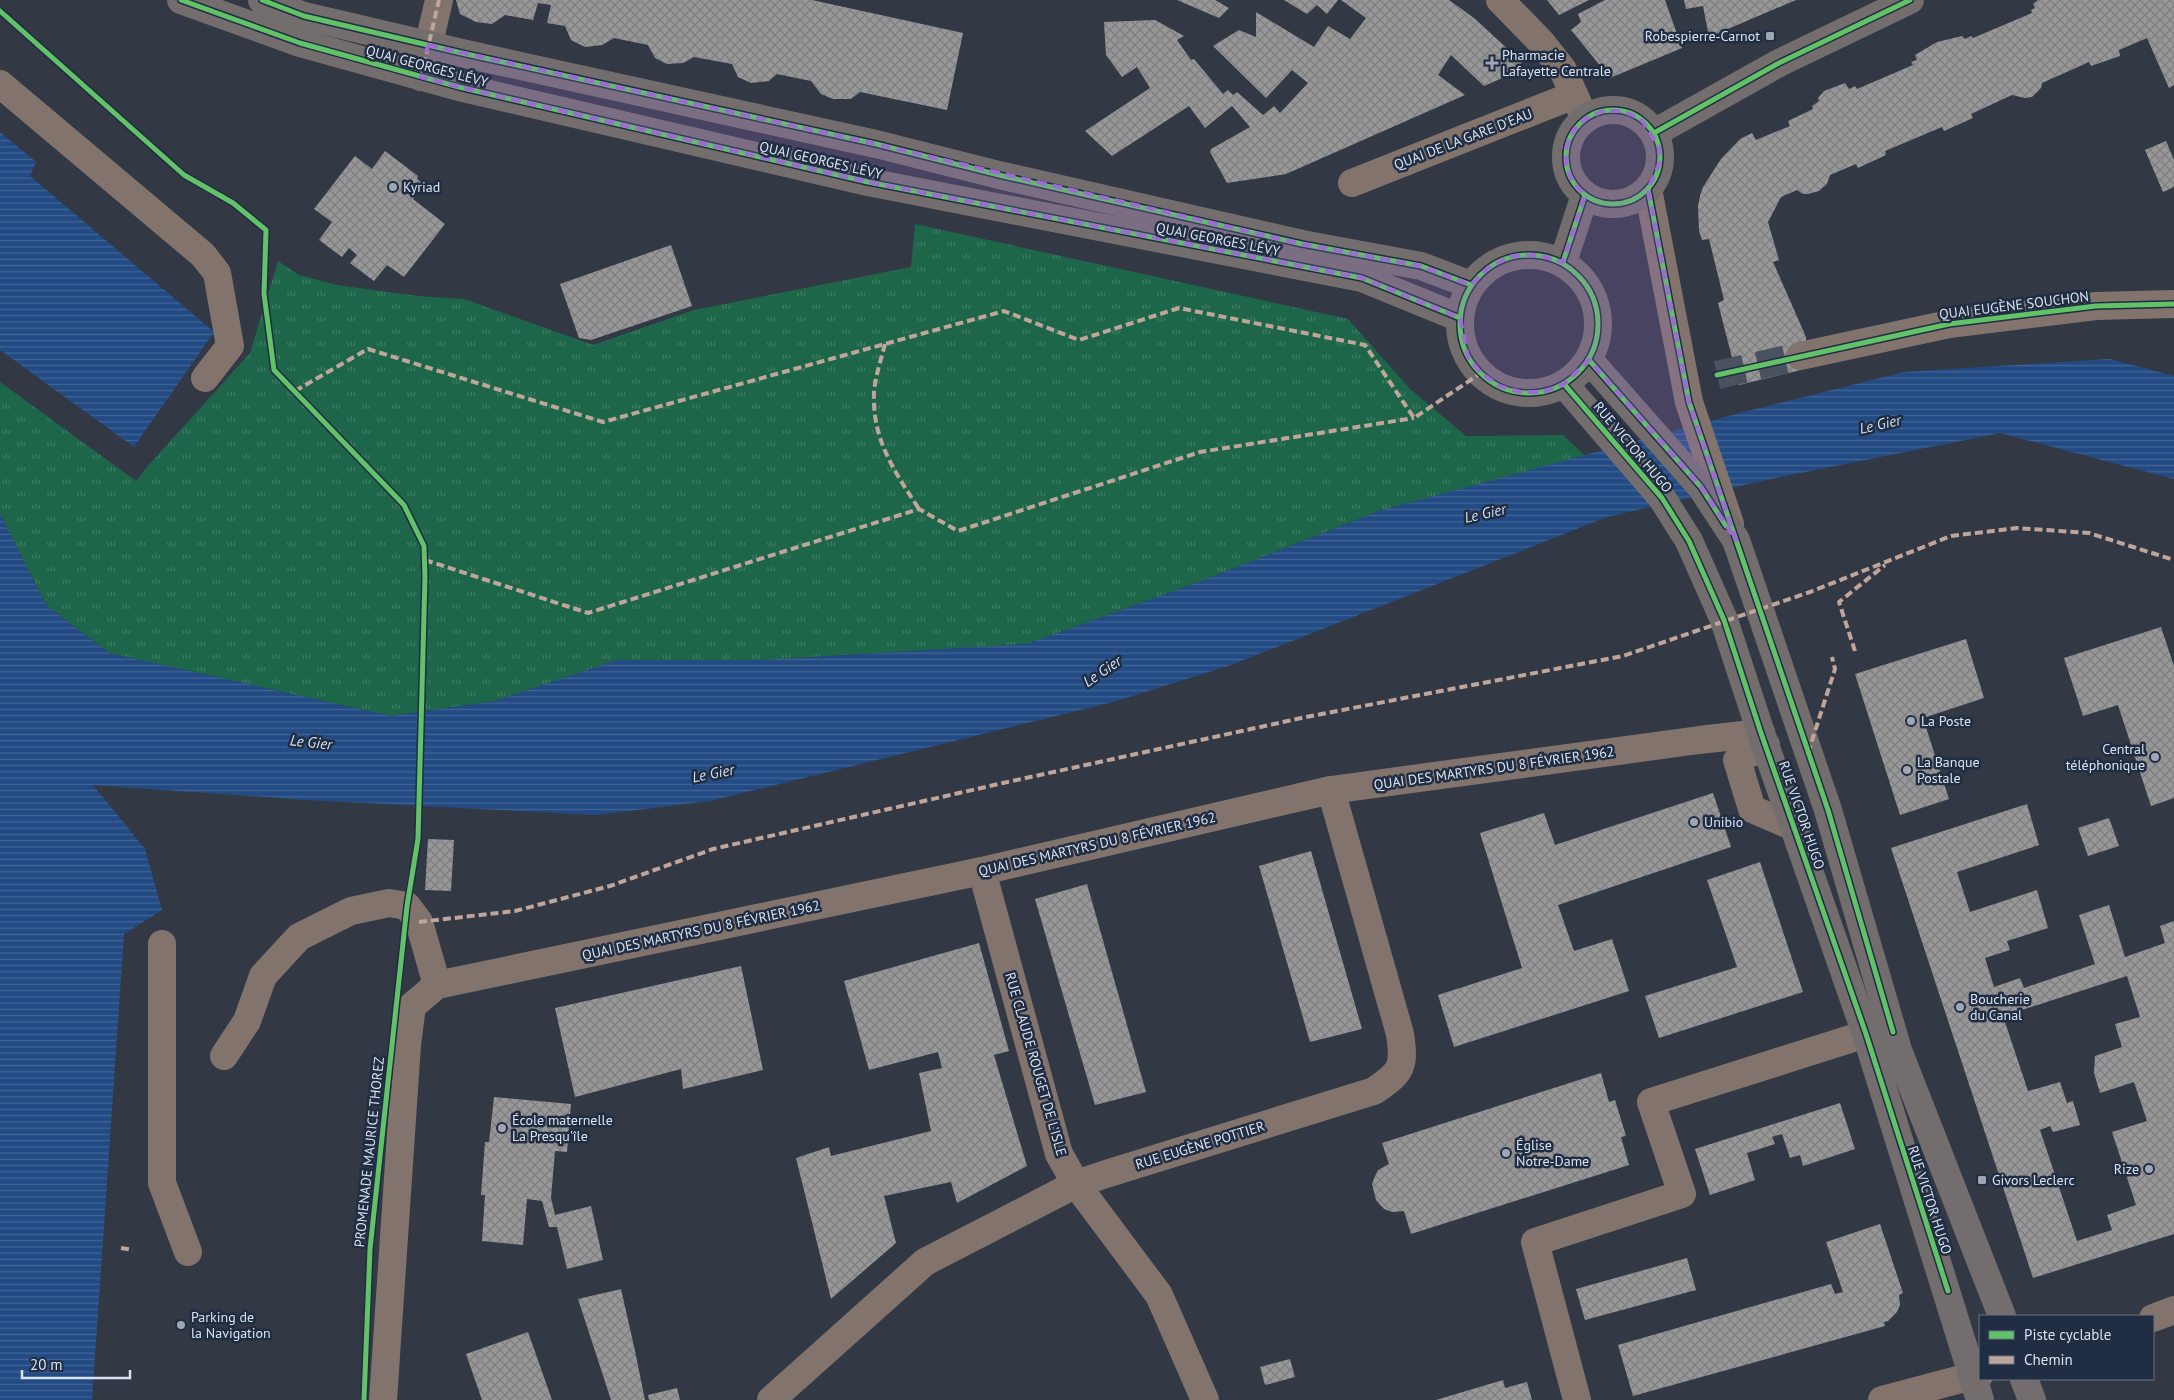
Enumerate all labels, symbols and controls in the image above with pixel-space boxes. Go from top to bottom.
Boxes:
place label: Robespierre-Carnot [1645,27,1760,45]
marker: Robespierre-Carnot [1764,30,1776,42]
street label: QUAI GEORGES LÉVY [364,41,490,91]
place label: Pharmacie Lafayette Centrale [1502,46,1611,80]
marker: Pharmacie Lafayette Centrale [1486,57,1498,69]
street label: QUAI DE LA GARE D'EAU [1391,104,1535,174]
street label: QUAI GEORGES LÉVY [758,137,884,183]
place label: Kyriad [403,178,440,196]
marker: Kyriad [387,181,399,193]
street label: QUAI GEORGES LÉVY [1155,218,1282,260]
street label: QUAI EUGÈNE SOUCHON [1938,287,2090,323]
street label: RUE VICTOR HUGO [1590,398,1676,496]
water label: Le Gier [1857,410,1904,438]
water label: Le Gier [1462,499,1509,527]
water label: Le Gier [1079,651,1126,691]
place label: La Poste [1921,712,1971,730]
marker: La Poste [1905,715,1917,727]
water label: Le Gier [289,730,334,754]
place label: Central téléphonique [2066,740,2145,774]
street label: QUAI DES MARTYRS DU 8 FÉVRIER 1962 [1373,742,1615,794]
marker: Central téléphonique [2149,751,2161,763]
place label: La Banque Postale [1917,753,1980,787]
street label: RUE VICTOR HUGO [1775,758,1829,872]
water label: Le Gier [690,759,737,786]
marker: La Banque Postale [1901,764,1913,776]
street label: QUAI DES MARTYRS DU 8 FÉVRIER 1962 [977,808,1217,880]
place label: Unibio [1704,813,1743,831]
marker: Unibio [1688,816,1700,828]
street label: QUAI DES MARTYRS DU 8 FÉVRIER 1962 [580,896,822,964]
street label: RUE CLAUDE ROUGET DE L'ISLE [1001,970,1071,1158]
place label: Boucherie du Canal [1970,990,2030,1024]
marker: Boucherie du Canal [1954,1001,1966,1013]
street label: PROMENADE MAURICE THOREZ [350,1055,388,1248]
place label: École maternelle La Presqu'île [512,1111,613,1145]
street label: RUE EUGÈNE POTTIER [1133,1117,1267,1173]
marker: École maternelle La Presqu'île [496,1122,508,1134]
place label: Église Notre-Dame [1516,1136,1589,1170]
street label: RUE VICTOR HUGO [1904,1143,1956,1257]
marker: Église Notre-Dame [1500,1147,1512,1159]
place label: Rize [2114,1160,2139,1178]
marker: Rize [2143,1163,2155,1175]
place label: Givors Leclerc [1992,1171,2075,1189]
marker: Givors Leclerc [1976,1174,1988,1186]
place label: Parking de la Navigation [191,1308,271,1342]
legend [1979,1315,2154,1380]
marker: Parking de la Navigation [175,1319,187,1331]
text: Piste cyclable [2024,1325,2111,1344]
scale bar [22,1348,130,1380]
text: Chemin [2024,1350,2073,1369]
text: 20 m [30,1355,63,1374]

